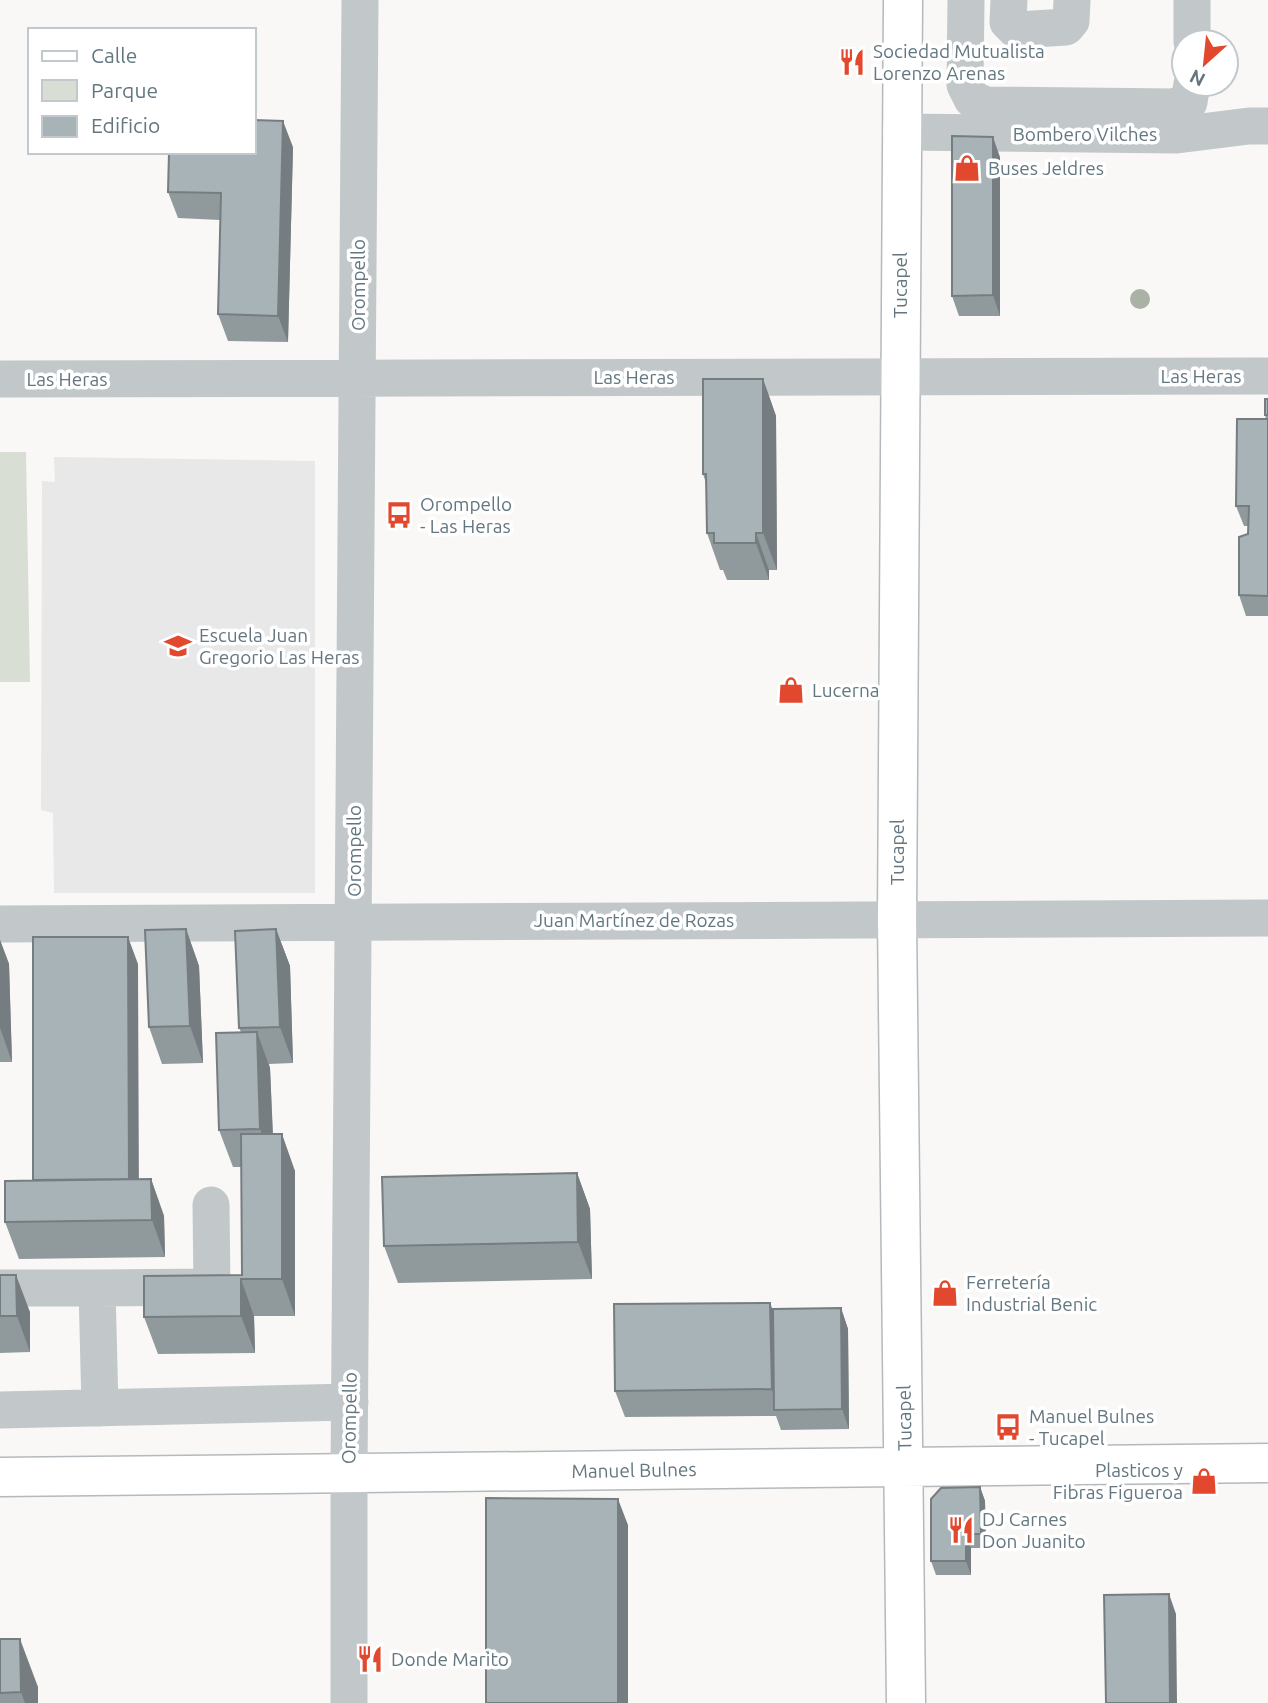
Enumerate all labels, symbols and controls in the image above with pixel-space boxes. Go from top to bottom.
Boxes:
legend [28,28,256,154]
north arrow [1170,28,1240,98]
place label: Sociedad Mutualista Lorenzo Arenas [873,40,1045,84]
text: Calle [91,43,137,67]
restaurant icon: Sociedad Mutualista Lorenzo Arenas [837,47,867,77]
text: N [1186,65,1209,91]
text: Parque [91,78,158,102]
text: Edificio [91,113,160,137]
street label: Bombero Vilches [1013,123,1157,145]
shop icon: Buses Jeldres [952,153,982,183]
place label: Buses Jeldres [988,157,1104,179]
street label: Orompello [347,239,369,331]
street label: Tucapel [889,252,911,318]
street label: Las Heras [1161,365,1241,387]
street label: Las Heras [594,366,674,388]
street label: Las Heras [27,368,107,390]
place label: Orompello - Las Heras [420,493,512,537]
bus stop icon: Orompello - Las Heras [384,500,414,530]
place label: Escuela Juan Gregorio Las Heras [199,624,360,668]
school or university icon: Escuela Juan Gregorio Las Heras [163,631,193,661]
shop icon: Lucerna [776,675,806,705]
place label: Lucerna [812,679,880,701]
street label: Orompello [343,805,365,897]
street label: Tucapel [886,819,908,885]
street label: Juan Martínez de Rozas [534,909,734,931]
place label: Ferretería Industrial Benic [966,1271,1097,1315]
shop icon: Ferretería Industrial Benic [930,1278,960,1308]
street label: Orompello [337,1372,361,1464]
street label: Tucapel [892,1385,916,1451]
place label: Manuel Bulnes - Tucapel [1029,1405,1154,1449]
bus stop icon: Manuel Bulnes - Tucapel [993,1412,1023,1442]
street label: Manuel Bulnes [571,1458,697,1482]
place label: Plasticos y Fibras Figueroa [1053,1459,1183,1503]
shop icon: Plasticos y Fibras Figueroa [1189,1466,1219,1496]
place label: DJ Carnes Don Juanito [982,1508,1086,1552]
restaurant icon: DJ Carnes Don Juanito [946,1515,976,1545]
restaurant icon: Donde Marito [355,1644,385,1674]
place label: Donde Marito [391,1648,509,1670]

